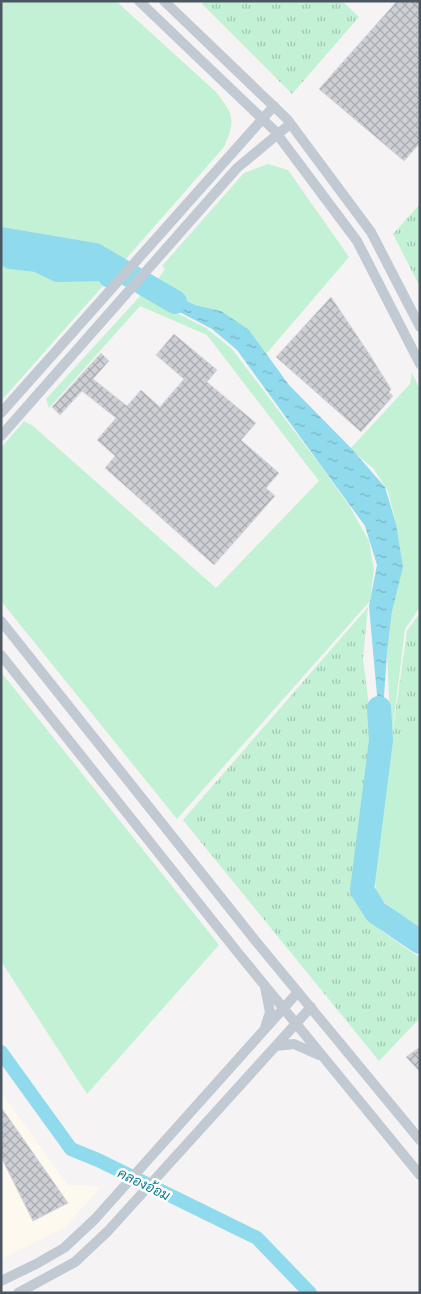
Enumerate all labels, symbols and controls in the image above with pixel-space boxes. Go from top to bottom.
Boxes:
water label: คลองอ้อม [115,1164,173,1204]

